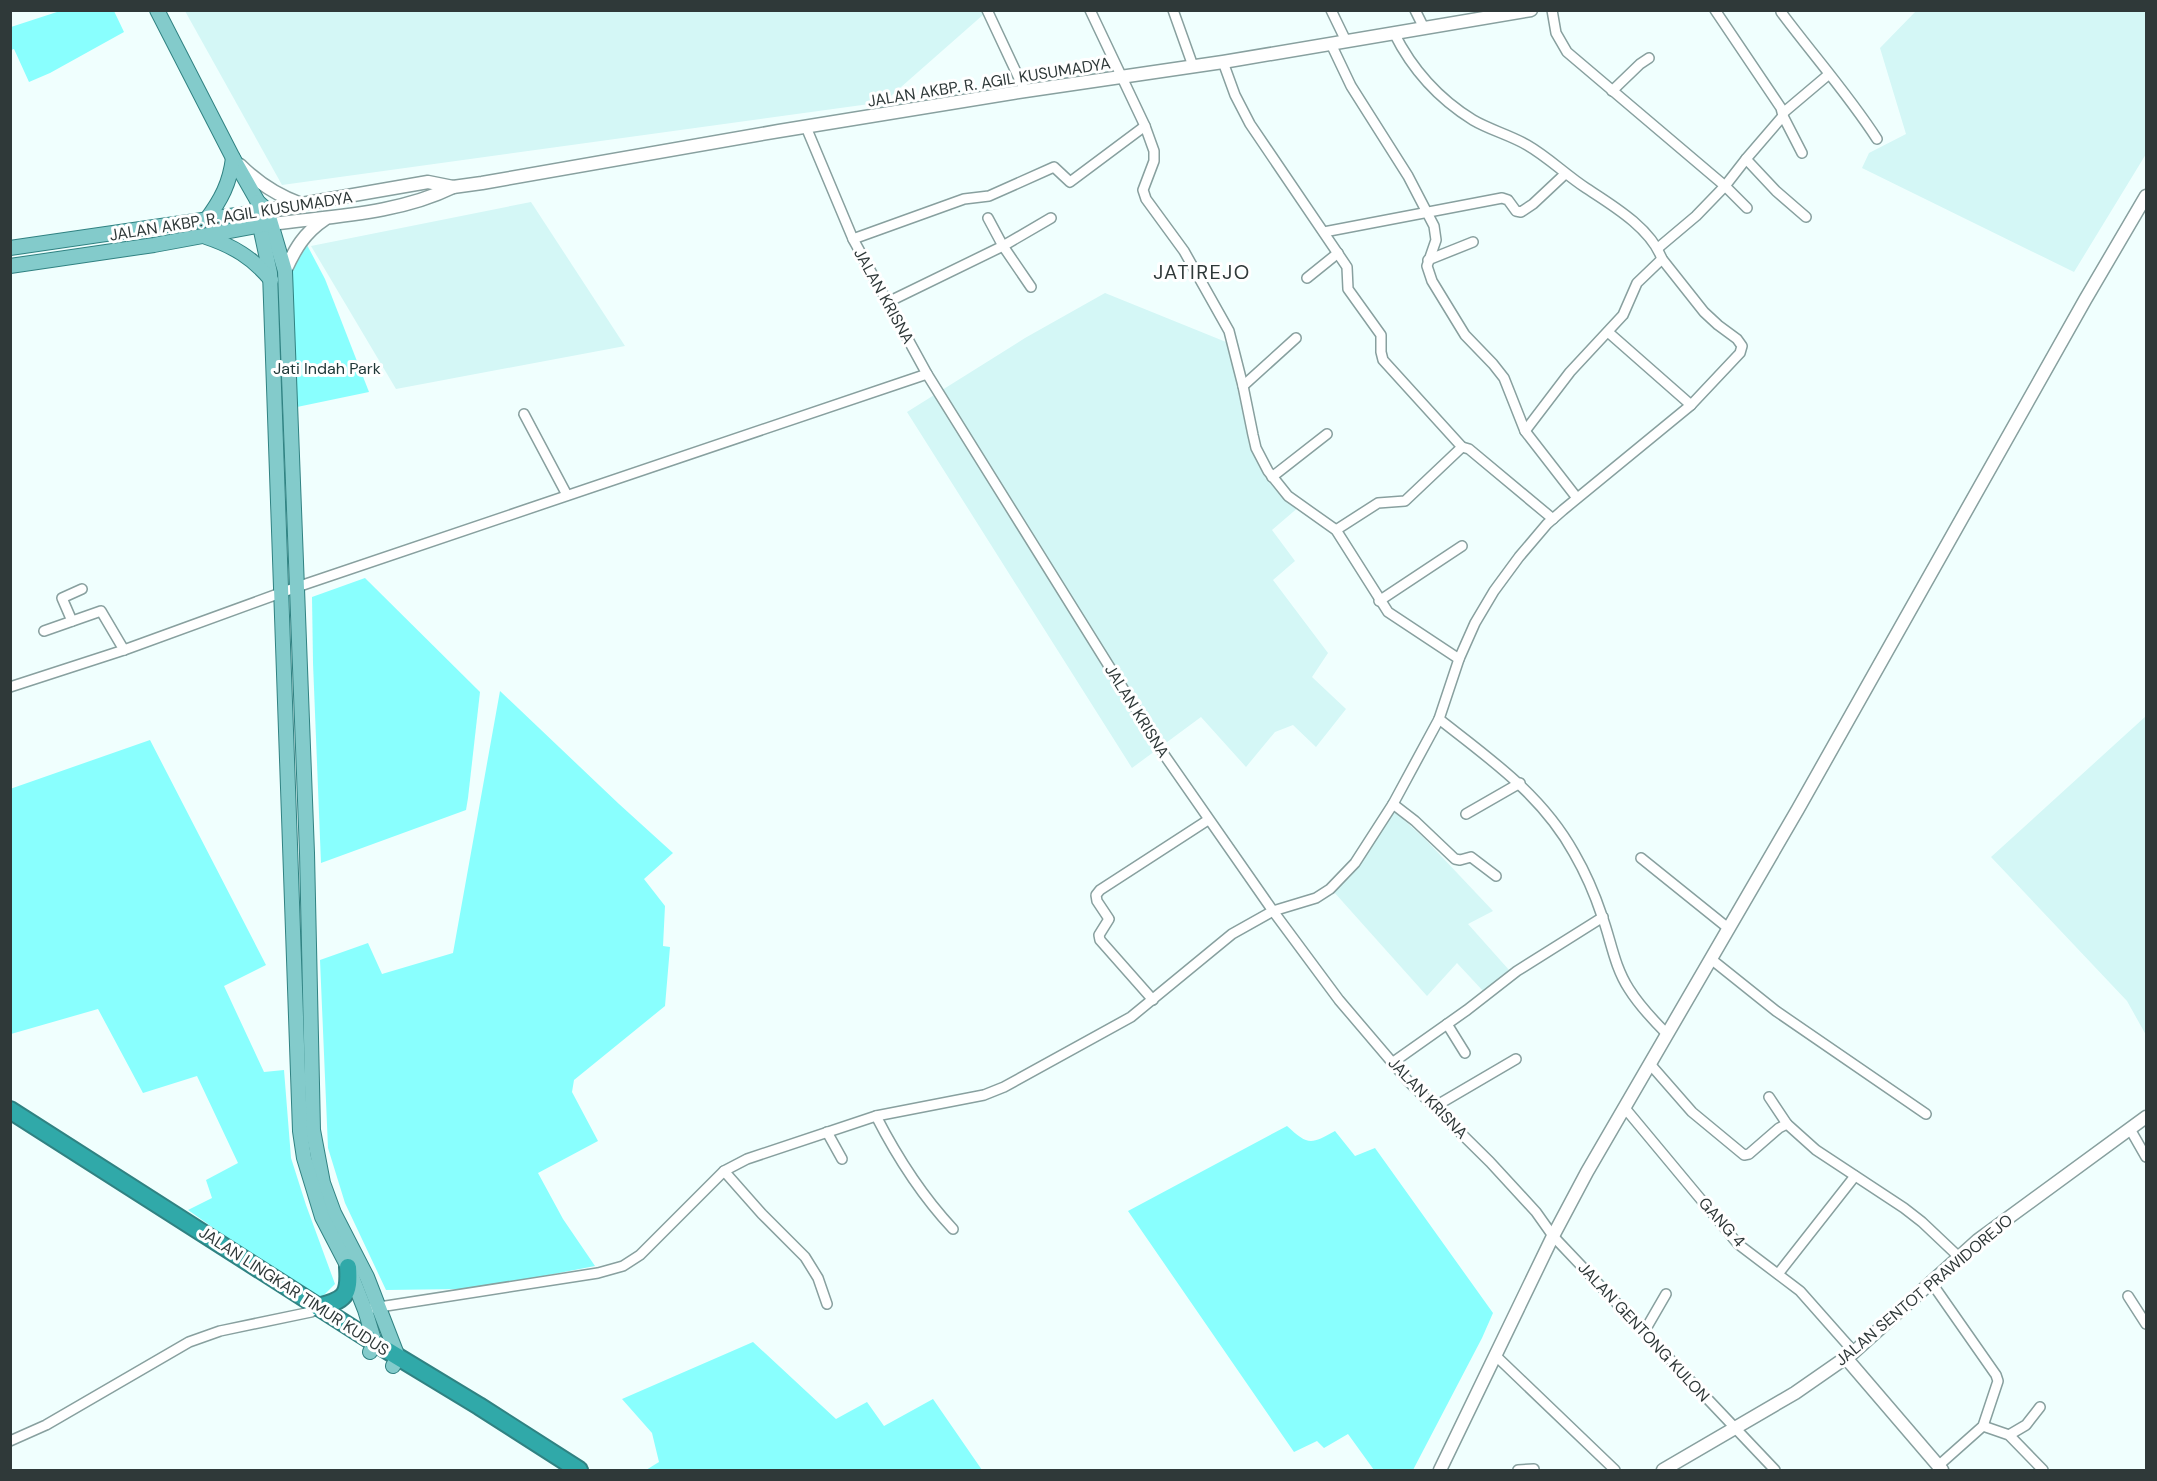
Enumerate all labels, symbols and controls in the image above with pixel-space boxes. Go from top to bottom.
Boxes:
street label: JALAN AKBP. R. AGIL KUSUMADYA [866,52,1112,112]
street label: JALAN AKBP. R. AGIL KUSUMADYA [108,186,354,246]
street label: JALAN KRISNA [849,245,919,348]
district label: JATIREJO [1153,259,1251,285]
park label: Jati Indah Park [273,358,381,379]
street label: JALAN KRISNA [1100,660,1174,762]
street label: JALAN KRISNA [1384,1053,1473,1144]
street label: GANG 4 [1694,1193,1750,1251]
street label: JALAN SENTOT PRAWIDOREJO [1831,1210,2017,1370]
street label: JALAN LINGKAR TIMUR KUDUS [195,1222,393,1360]
street label: JALAN GENTONG KULON [1574,1258,1714,1406]

